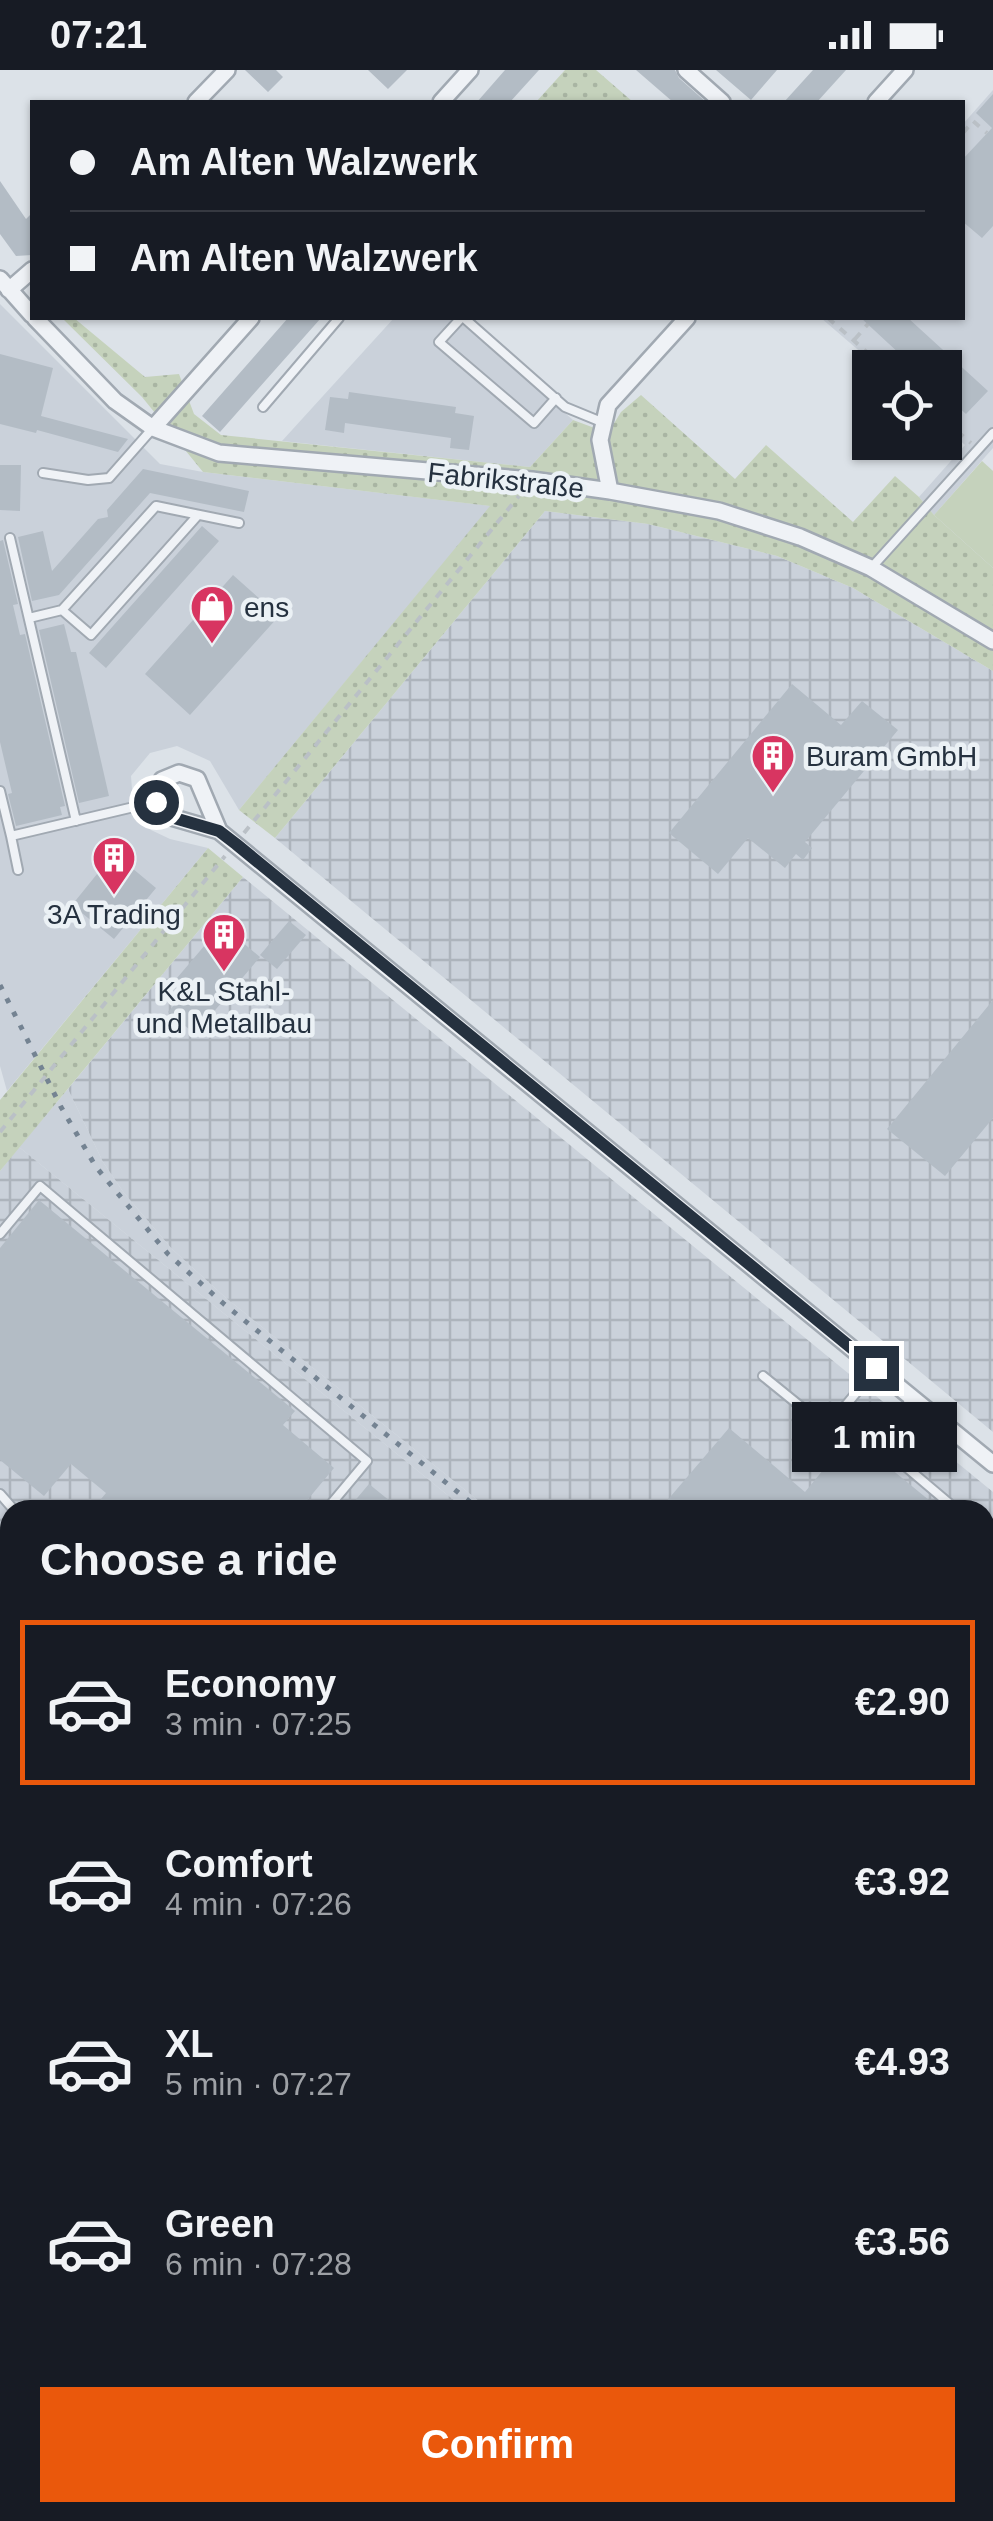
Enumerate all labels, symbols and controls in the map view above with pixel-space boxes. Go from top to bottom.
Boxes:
text: 07:21 [50,14,147,56]
text: Am Alten Walzwerk [130,141,478,183]
text: Am Alten Walzwerk [130,237,478,279]
map controls [852,350,962,460]
button: locate [852,350,962,460]
street label: Fabrikstraße [426,457,586,504]
shop icon: ens [189,584,235,645]
place label: ens [244,592,289,623]
building icon: Buram GmbH [750,733,796,794]
place label: Buram GmbH [806,741,977,772]
route start [134,780,179,825]
building icon: 3A Trading [91,835,137,896]
place label: 3A Trading [47,899,181,930]
building icon: K&L Stahl- und Metallbau [201,912,247,973]
place label: K&L Stahl- und Metallbau [136,976,312,1039]
route end [854,1346,899,1391]
callout: 1 min [794,1403,958,1473]
text: 1 min [833,1419,916,1455]
text: Choose a ride [40,1534,338,1585]
icon: car [45,1658,135,1748]
text: Economy [165,1663,336,1705]
text: €2.90 [855,1681,950,1723]
text: 3 min · 07:25 [165,1706,352,1742]
icon: car [45,1838,135,1928]
text: Comfort [165,1843,313,1885]
text: €3.92 [855,1861,950,1903]
text: 4 min · 07:26 [165,1886,352,1922]
icon: car [45,2018,135,2108]
text: XL [165,2023,214,2065]
text: €4.93 [855,2041,950,2083]
text: 5 min · 07:27 [165,2066,352,2102]
icon: car [45,2198,135,2288]
text: Green [165,2203,275,2245]
text: €3.56 [855,2221,950,2263]
text: 6 min · 07:28 [165,2246,352,2282]
button: Confirm [40,2387,955,2502]

